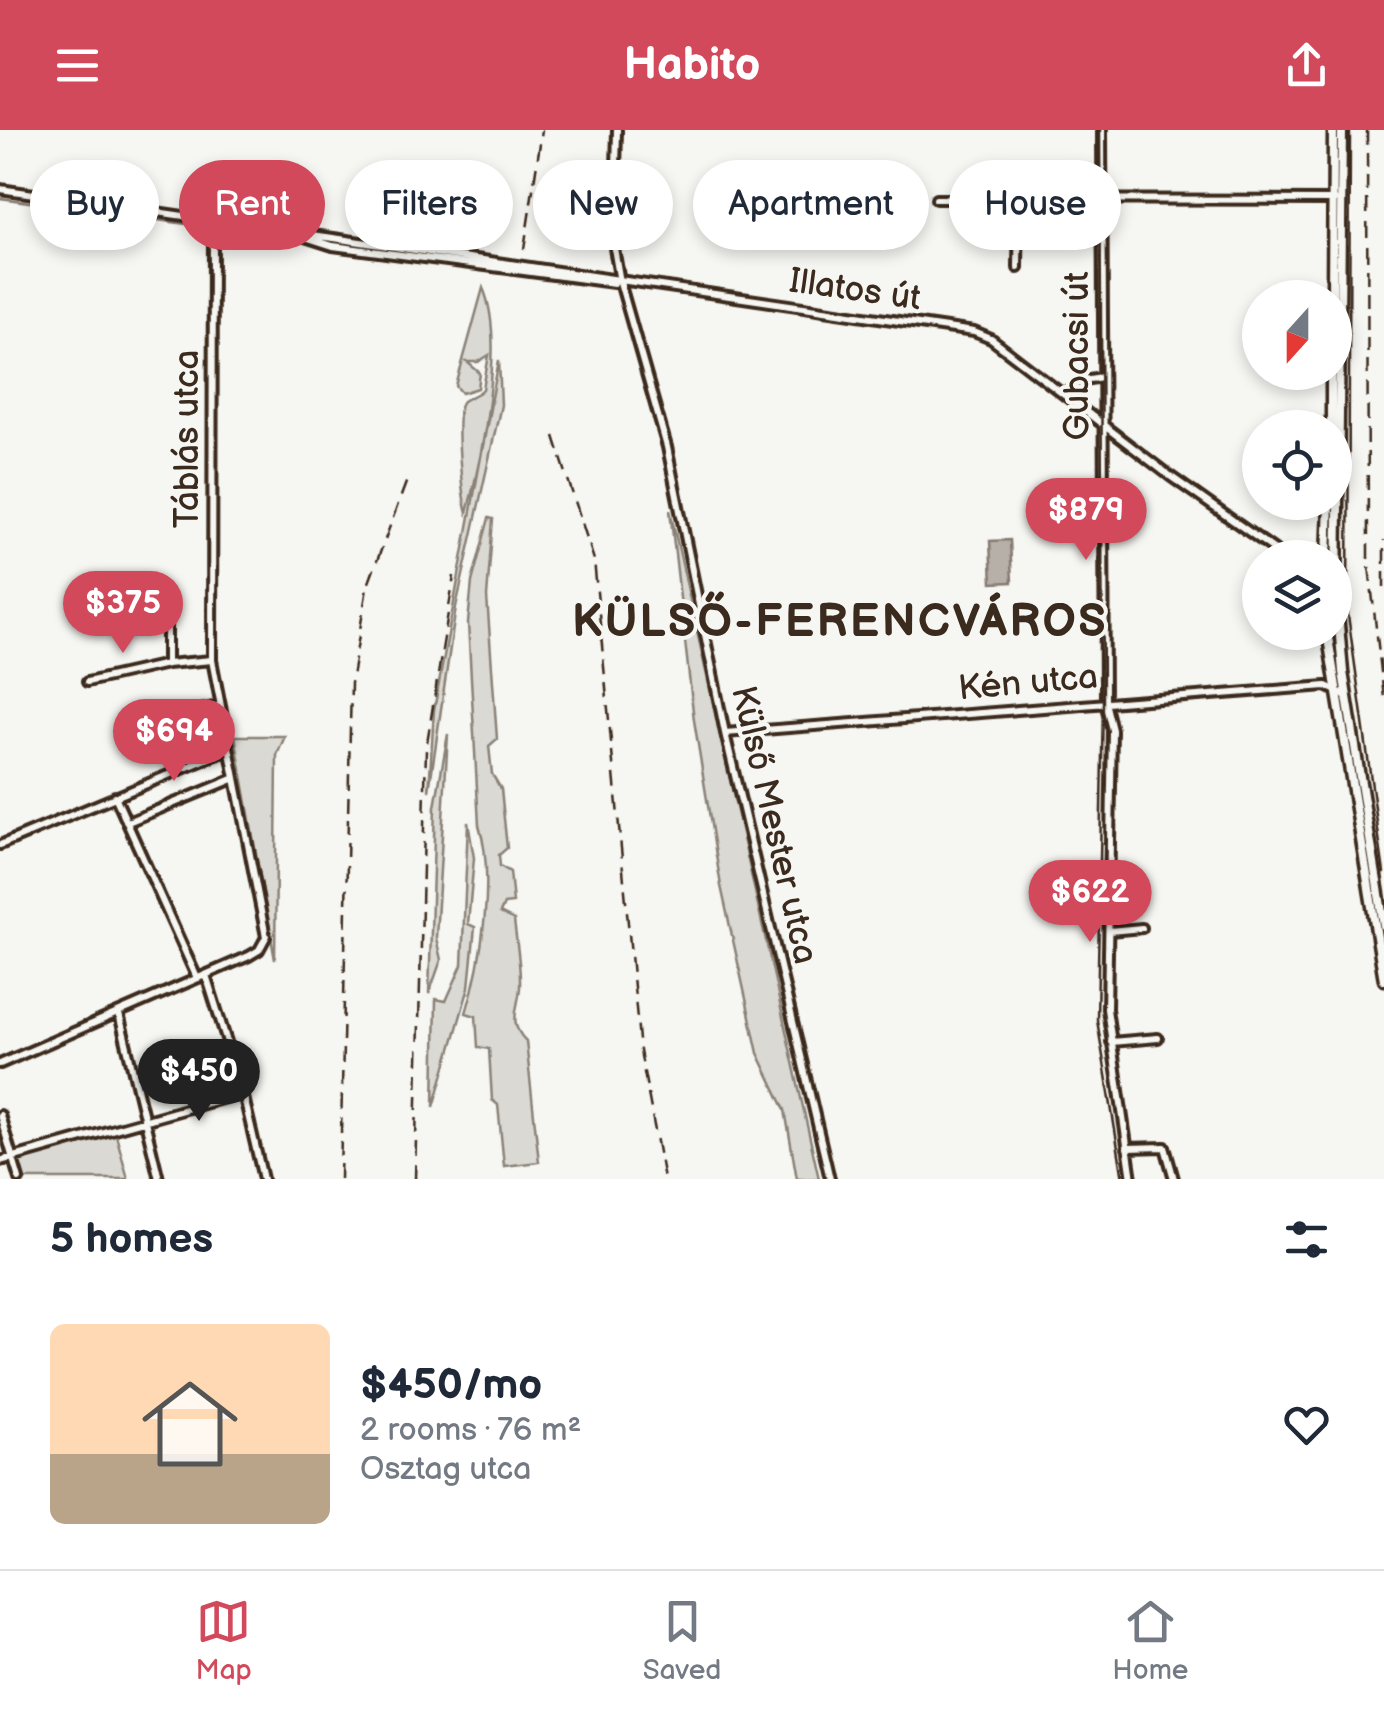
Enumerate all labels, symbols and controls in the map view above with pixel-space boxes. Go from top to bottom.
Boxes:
icon: menu [50,38,105,93]
text: Habito [624,38,760,93]
icon: share [1279,38,1334,93]
chip: Buy [30,160,159,250]
chip: Rent [179,160,325,250]
chip: Filters [345,160,513,250]
chip: New [533,160,673,250]
chip: Apartment [693,160,929,250]
chip: House [949,160,1121,250]
street label: Illatos út [786,259,924,321]
street label: Gubacsi út [1056,271,1099,440]
north arrow [1242,280,1352,390]
map controls [1242,280,1352,650]
street label: Táblás utca [166,350,209,528]
button: locate [1242,410,1352,520]
pin: $879 [1027,478,1145,563]
text: $879 [1048,491,1124,530]
button: layers [1242,540,1352,650]
pin: $375 [64,571,182,656]
text: $375 [85,584,161,623]
district label: KÜLSŐ-FERENCVÁROS [572,591,1108,650]
street label: Kén utca [956,655,1100,711]
street label: Külső Mester utca [721,682,827,968]
pin: $694 [115,699,233,784]
text: $694 [135,712,213,751]
pin: $622 [1031,860,1149,945]
text: $622 [1051,873,1129,912]
pin: $450 [140,1039,258,1124]
text: $450 [160,1052,238,1091]
icon: filters [1279,1212,1334,1267]
text: 5 homes [50,1214,213,1265]
text: $450/mo [360,1360,542,1411]
icon: home [130,1364,250,1484]
icon: heart [1279,1397,1334,1452]
text: 2 rooms · 76 m² [360,1411,581,1450]
text: Osztag utca [360,1450,531,1489]
tab: Map [196,1594,252,1687]
tab: Saved [643,1594,721,1687]
tab: Home [1112,1594,1188,1687]

